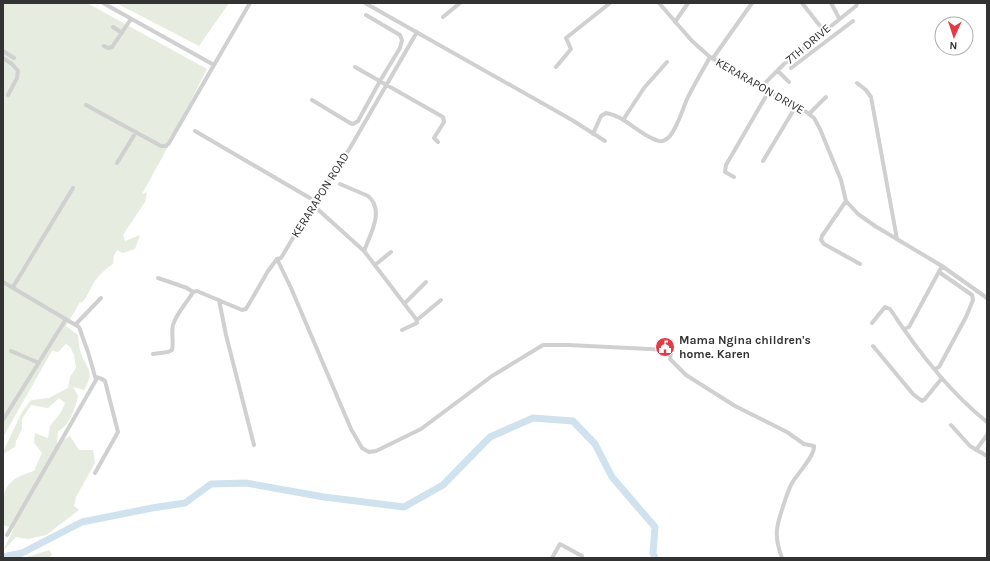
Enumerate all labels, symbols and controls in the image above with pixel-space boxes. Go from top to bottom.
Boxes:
north arrow [934,16,974,56]
street label: 7TH DRIVE [783,21,833,67]
text: N [949,39,958,52]
street label: KERARAPON DRIVE [713,55,807,117]
street label: KERARAPON ROAD [288,150,352,240]
place label: Mama Ngina children's home. Karen [679,333,811,361]
public building icon: Mama Ngina children's home. Karen [654,336,676,358]

